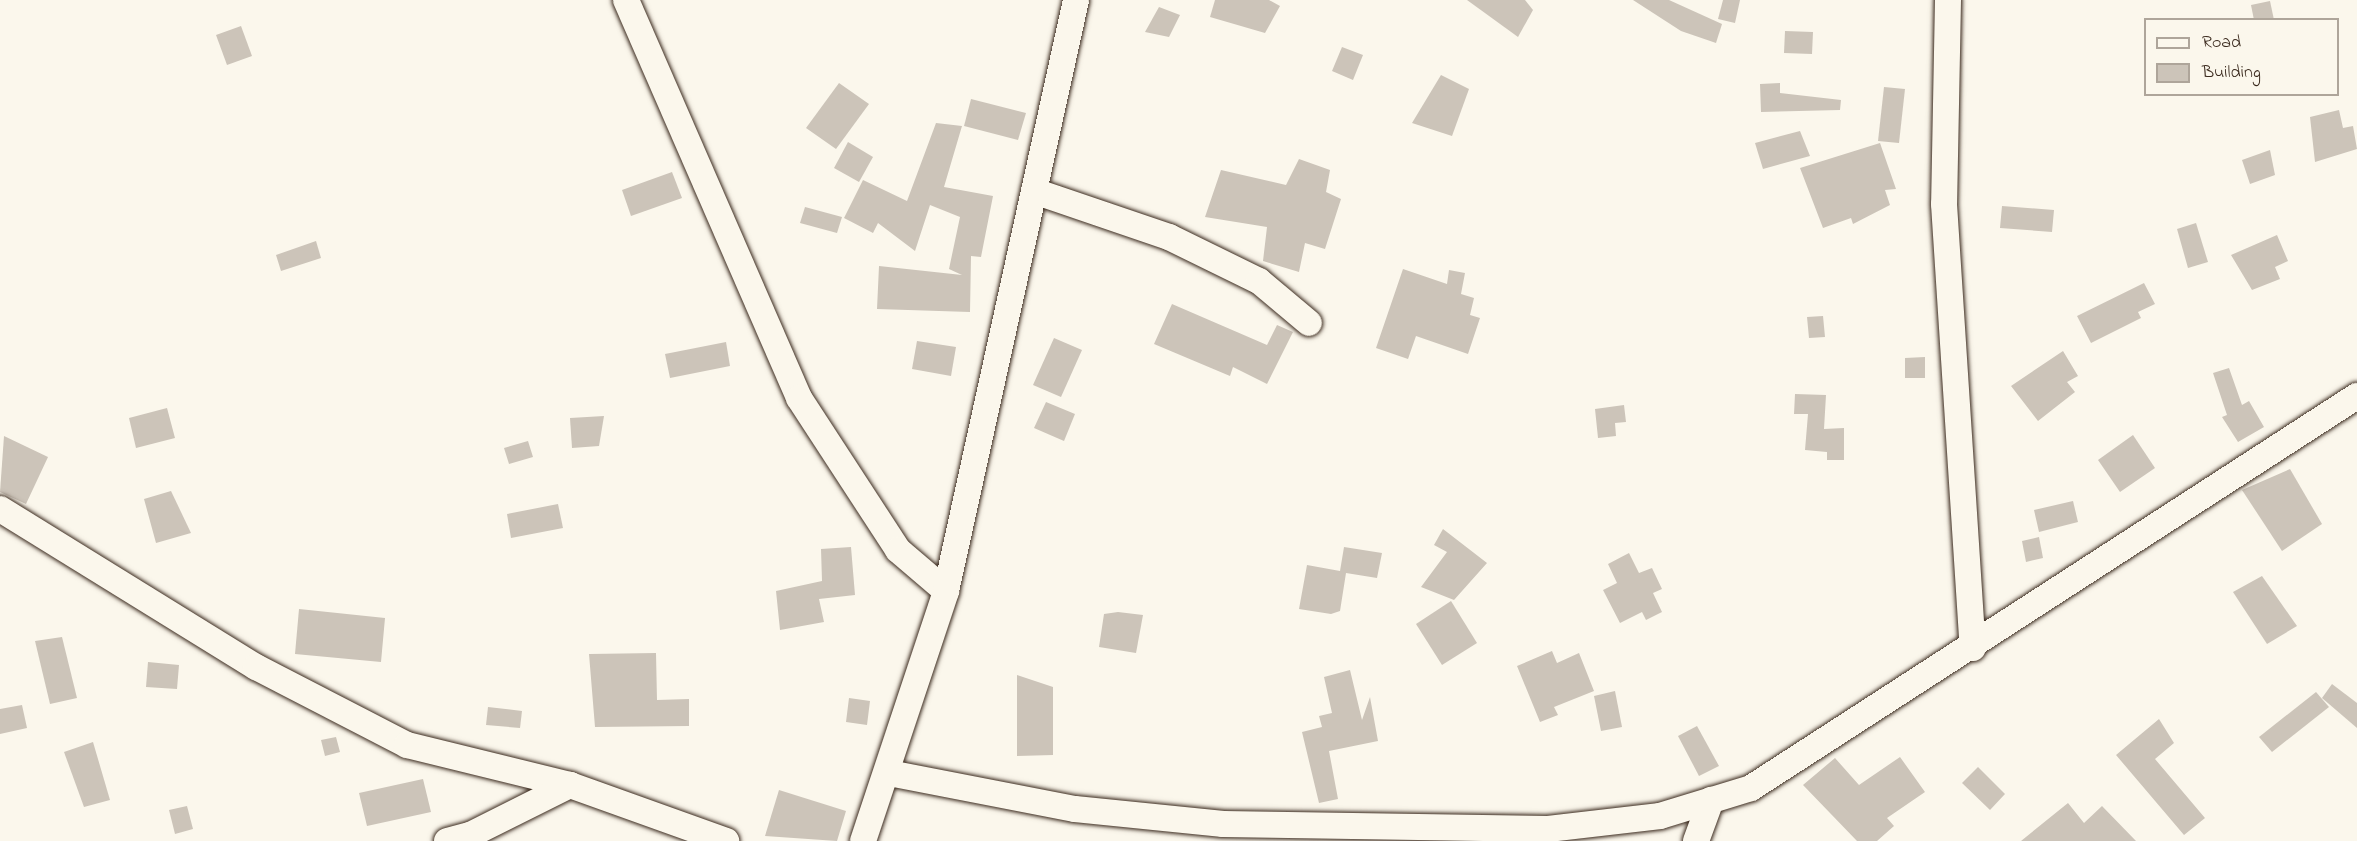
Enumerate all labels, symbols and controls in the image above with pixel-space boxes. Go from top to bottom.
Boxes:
legend [2144,18,2339,96]
text: Road [2202,30,2241,56]
text: Building [2202,60,2261,86]

